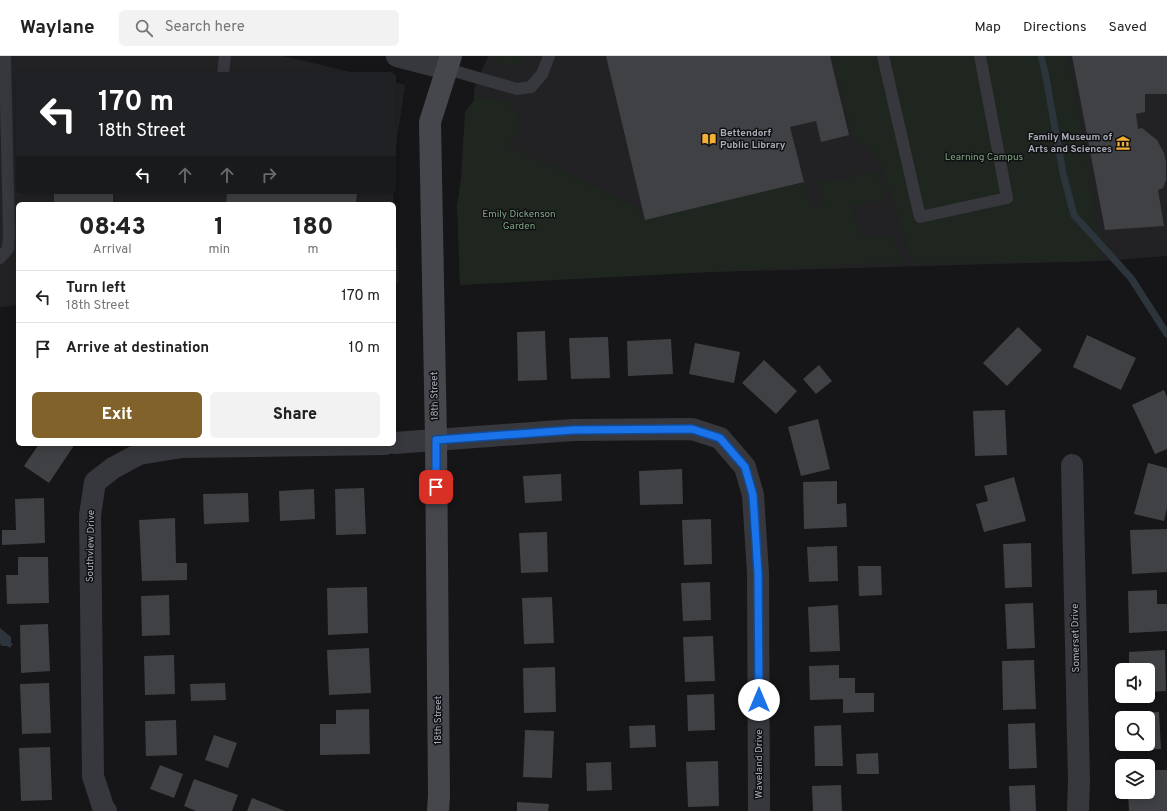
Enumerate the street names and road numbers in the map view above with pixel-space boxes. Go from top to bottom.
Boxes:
street label: 18th Street [428,371,442,420]
street label: Southview Drive [84,510,98,582]
street label: Somerset Drive [1069,603,1083,673]
street label: 18th Street [432,695,445,744]
street label: Waveland Drive [753,729,766,799]

